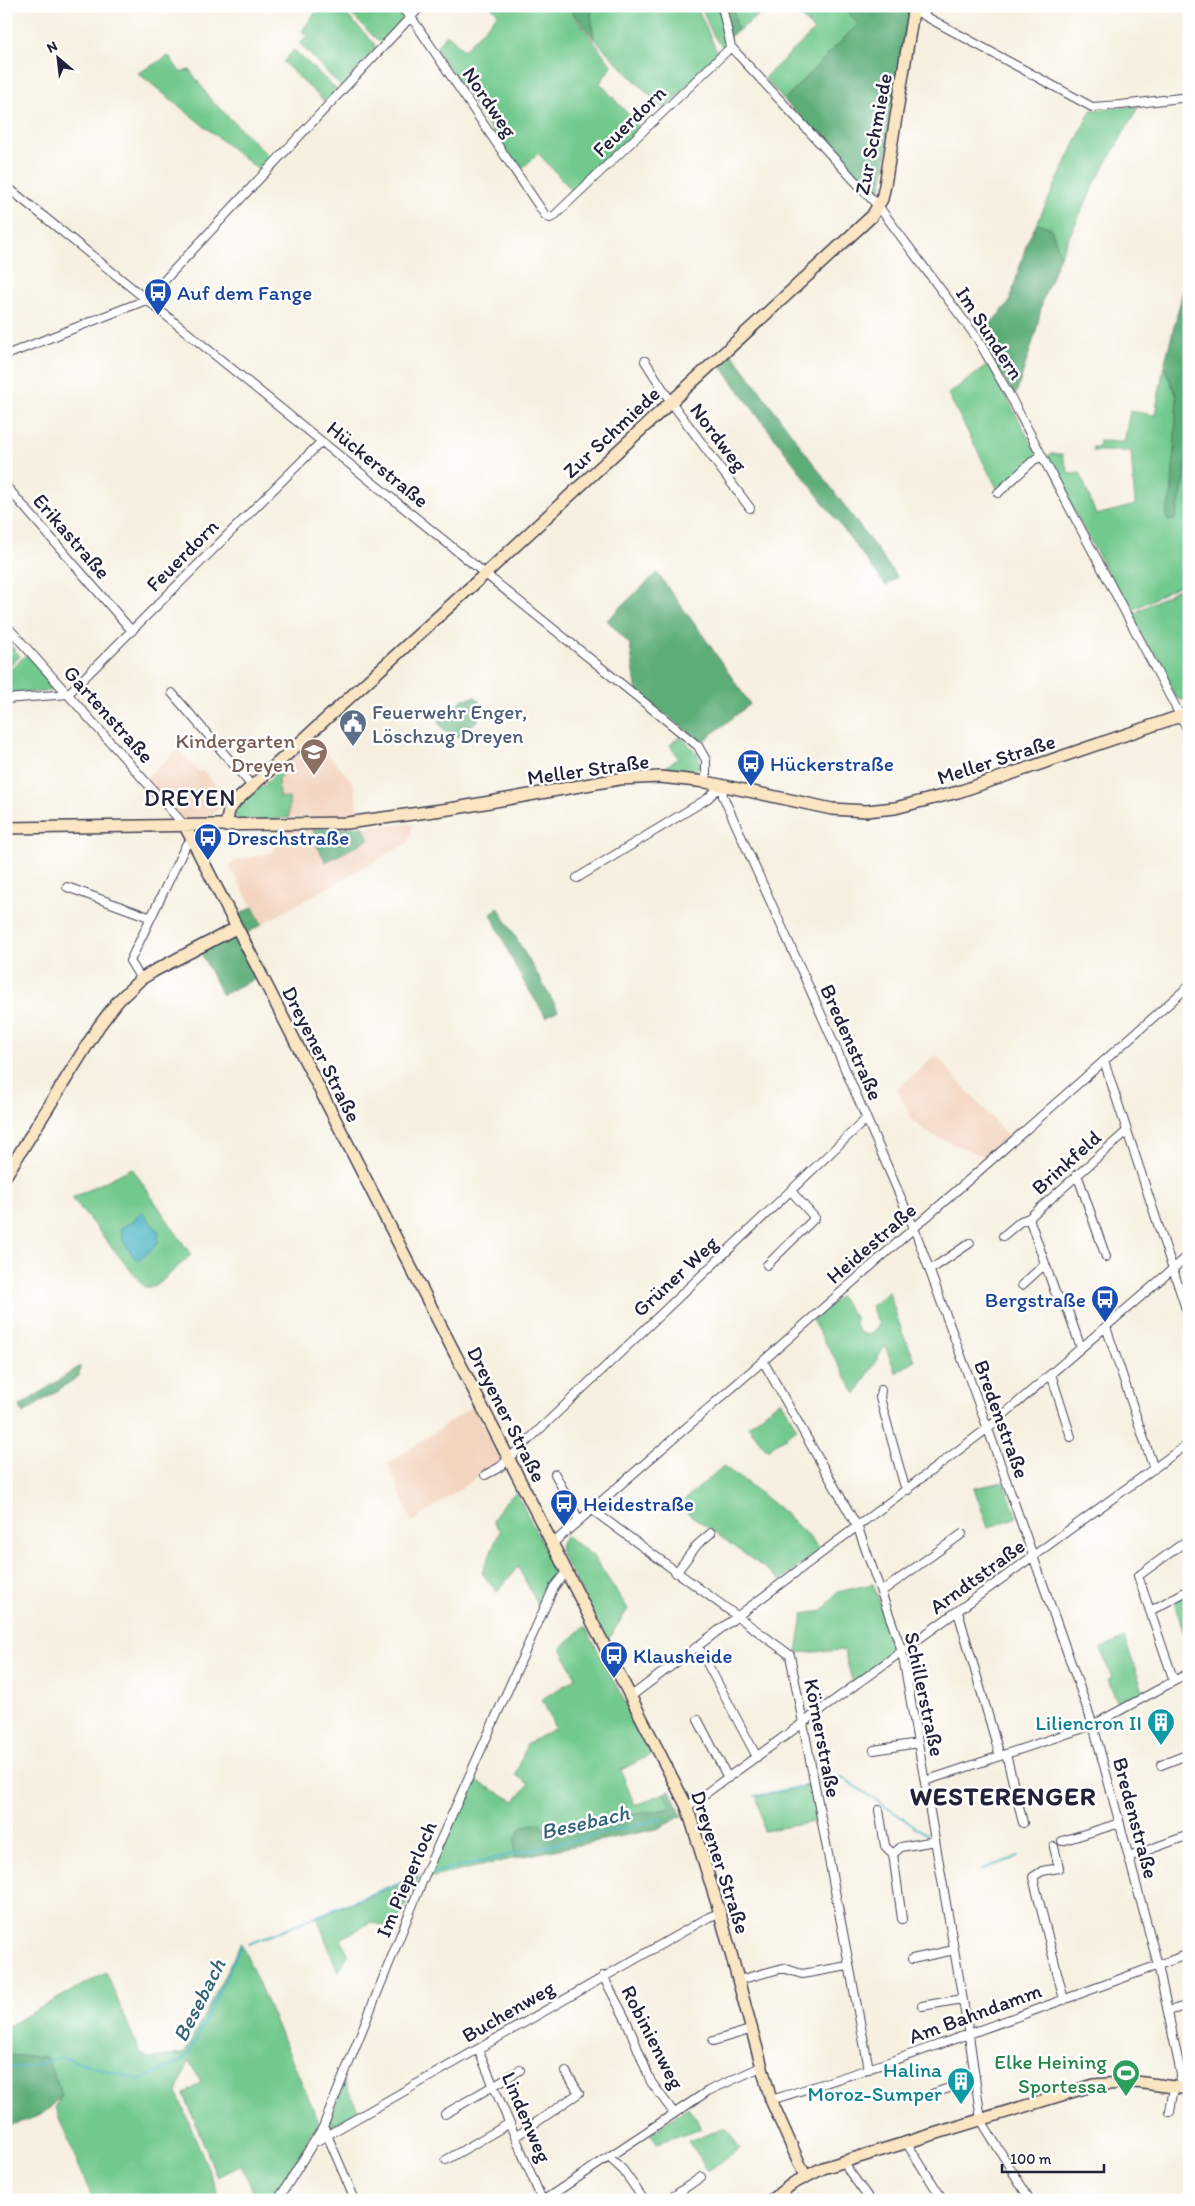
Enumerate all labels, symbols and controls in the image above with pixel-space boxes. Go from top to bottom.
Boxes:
north arrow [32,32,82,82]
text: N [44,37,60,57]
street label: Nordweg [457,62,523,142]
street label: Zur Schmiede [849,71,897,197]
street label: Feuerdorn [587,80,671,162]
bus stop icon: Auf dem Fange [143,277,173,316]
place label: Auf dem Fange [177,280,312,305]
street label: Im Sundern [951,282,1029,384]
street label: Zur Schmiede [557,381,665,483]
street label: Nordweg [685,398,753,476]
street label: Hückerstraße [322,415,434,513]
street label: Erikastraße [28,488,116,584]
street label: Feuerdorn [141,513,224,596]
street label: Gartenstraße [59,660,159,768]
place label: Feuerwehr Enger, Löschzug Dreyen [372,699,527,748]
public building icon: Feuerwehr Enger, Löschzug Dreyen [338,708,368,747]
place label: Kindergarten Dreyen [175,728,295,777]
street label: Meller Straße [934,728,1058,790]
school or university icon: Kindergarten Dreyen [299,737,329,776]
street label: Meller Straße [525,748,651,790]
bus stop icon: Hückerstraße [736,748,766,787]
place label: Hückerstraße [770,751,894,776]
district label: DREYEN [144,783,236,812]
bus stop icon: Dreschstraße [193,822,223,861]
place label: Dreschstraße [227,825,349,850]
street label: Bredenstraße [815,980,889,1104]
street label: Dreyener Straße [277,982,367,1126]
street label: Brinkfeld [1026,1124,1106,1200]
street label: Heidestraße [821,1197,921,1289]
street label: Grüner Weg [627,1230,723,1322]
bus stop icon: Bergstraße [1090,1284,1120,1323]
place label: Bergstraße [985,1287,1086,1312]
street label: Dreyener Straße [462,1342,552,1486]
street label: Bredenstraße [969,1356,1035,1482]
bus stop icon: Heidestraße [549,1488,579,1527]
place label: Heidestraße [583,1491,694,1516]
street label: Arndtstraße [924,1533,1030,1619]
street label: Schillerstraße [900,1629,950,1759]
bus stop icon: Klausheide [599,1640,629,1679]
place label: Klausheide [633,1643,732,1668]
street label: Körnerstraße [799,1676,847,1800]
building icon: Liliencron II [1146,1707,1176,1746]
place label: Liliencron II [1035,1710,1142,1735]
street label: Bredenstraße [1108,1755,1164,1881]
district label: WESTERENGER [910,1780,1096,1812]
street label: Dreyener Straße [686,1787,756,1937]
water label: Besebach [538,1799,632,1845]
street label: Im Pieperloch [370,1817,442,1941]
water label: Besebach [167,1954,232,2046]
street label: Buchenweg [457,1974,559,2048]
street label: Am Bahndamm [905,1977,1045,2049]
street label: Robinienweg [616,1981,690,2093]
place label: Elke Heining Sportessa [994,2049,1107,2098]
place label: Halina Moroz-Sumper [808,2057,942,2106]
sports icon: Elke Heining Sportessa [1111,2058,1141,2097]
building icon: Halina Moroz-Sumper [946,2066,976,2105]
street label: Lindenweg [497,2068,557,2166]
scale bar [1002,2141,1105,2173]
text: 100 m [1010,2150,1052,2168]

